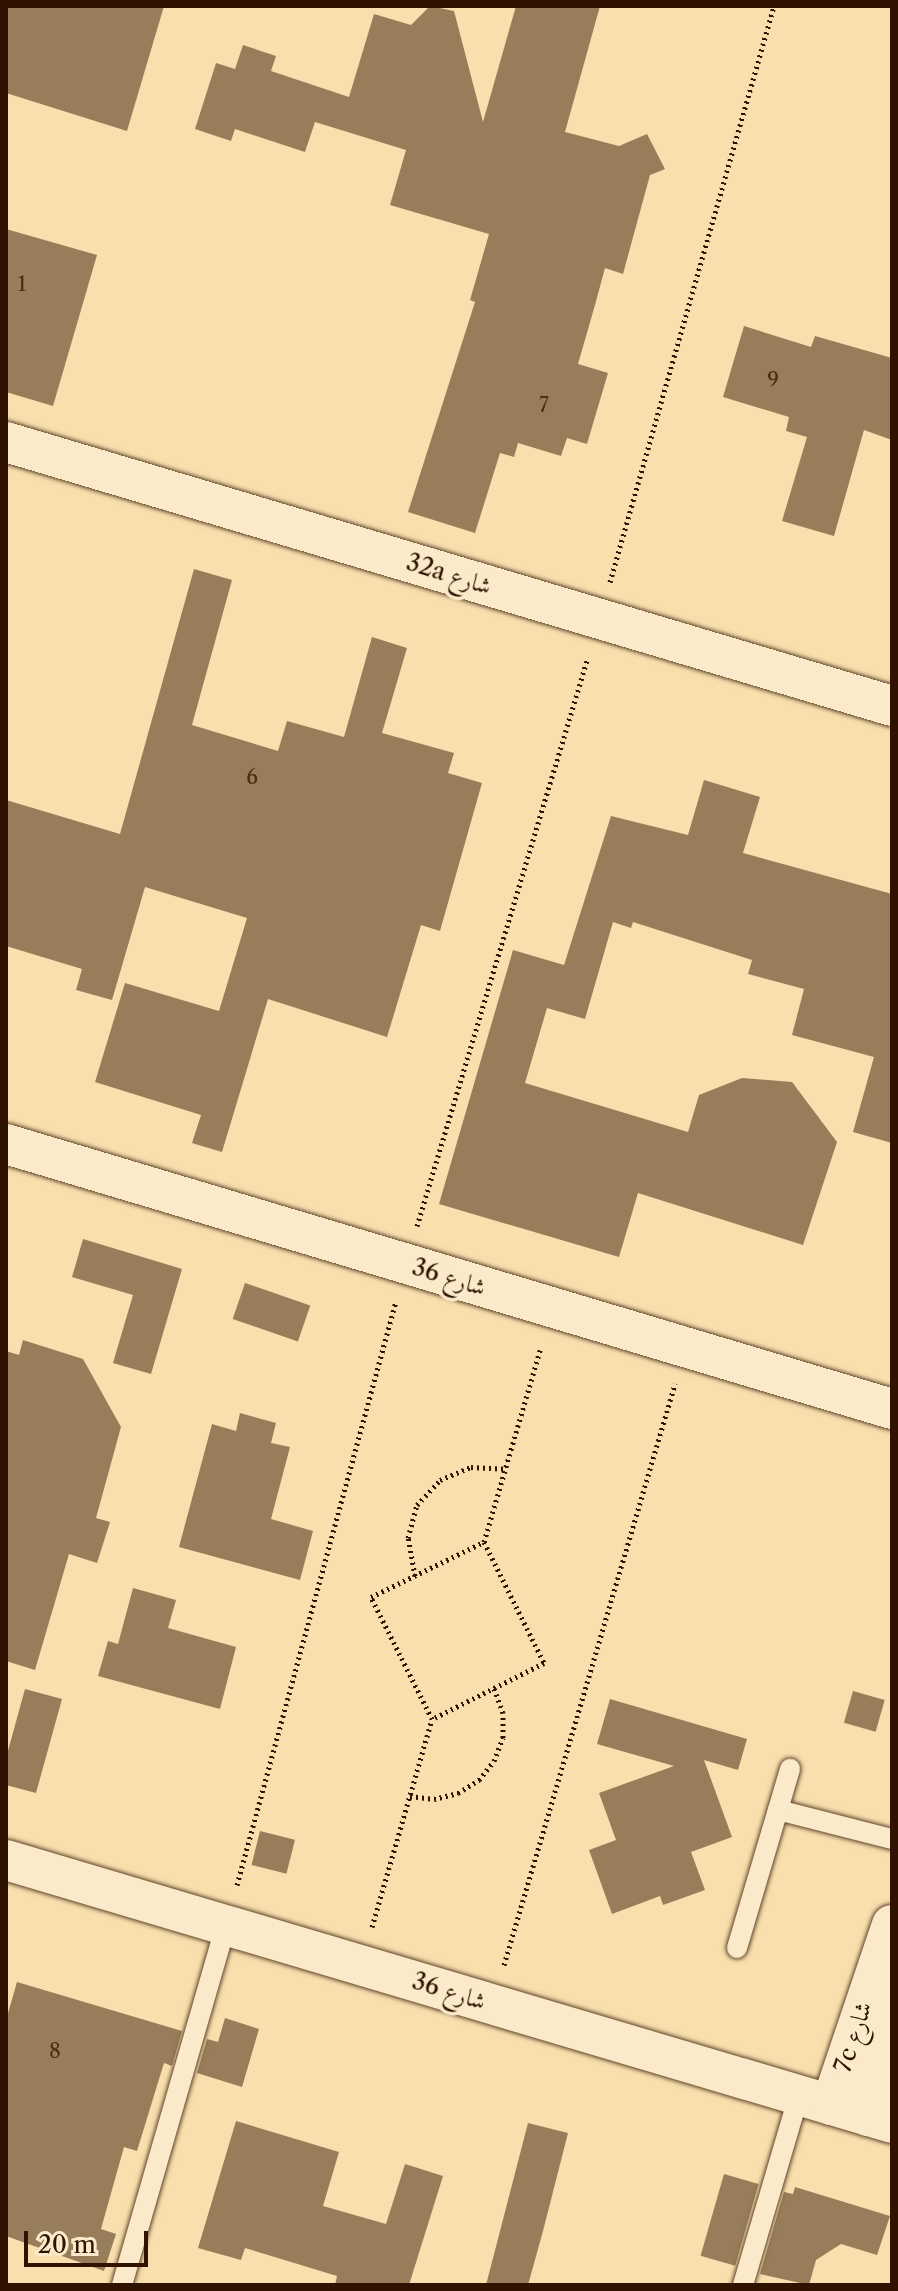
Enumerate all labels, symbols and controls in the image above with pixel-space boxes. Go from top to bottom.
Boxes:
house number: 1 [18,272,26,296]
house number: 9 [767,368,779,392]
house number: 7 [539,393,549,417]
street label: 32a شارع [403,547,495,601]
house number: 6 [246,765,258,789]
street label: شارع 36 [409,1252,489,1302]
street label: شارع 36 [409,1966,489,2016]
street label: 7c شارع [828,1998,878,2076]
house number: 8 [49,2039,61,2063]
scale bar [28,2215,152,2265]
text: 20 m [38,2230,96,2259]

